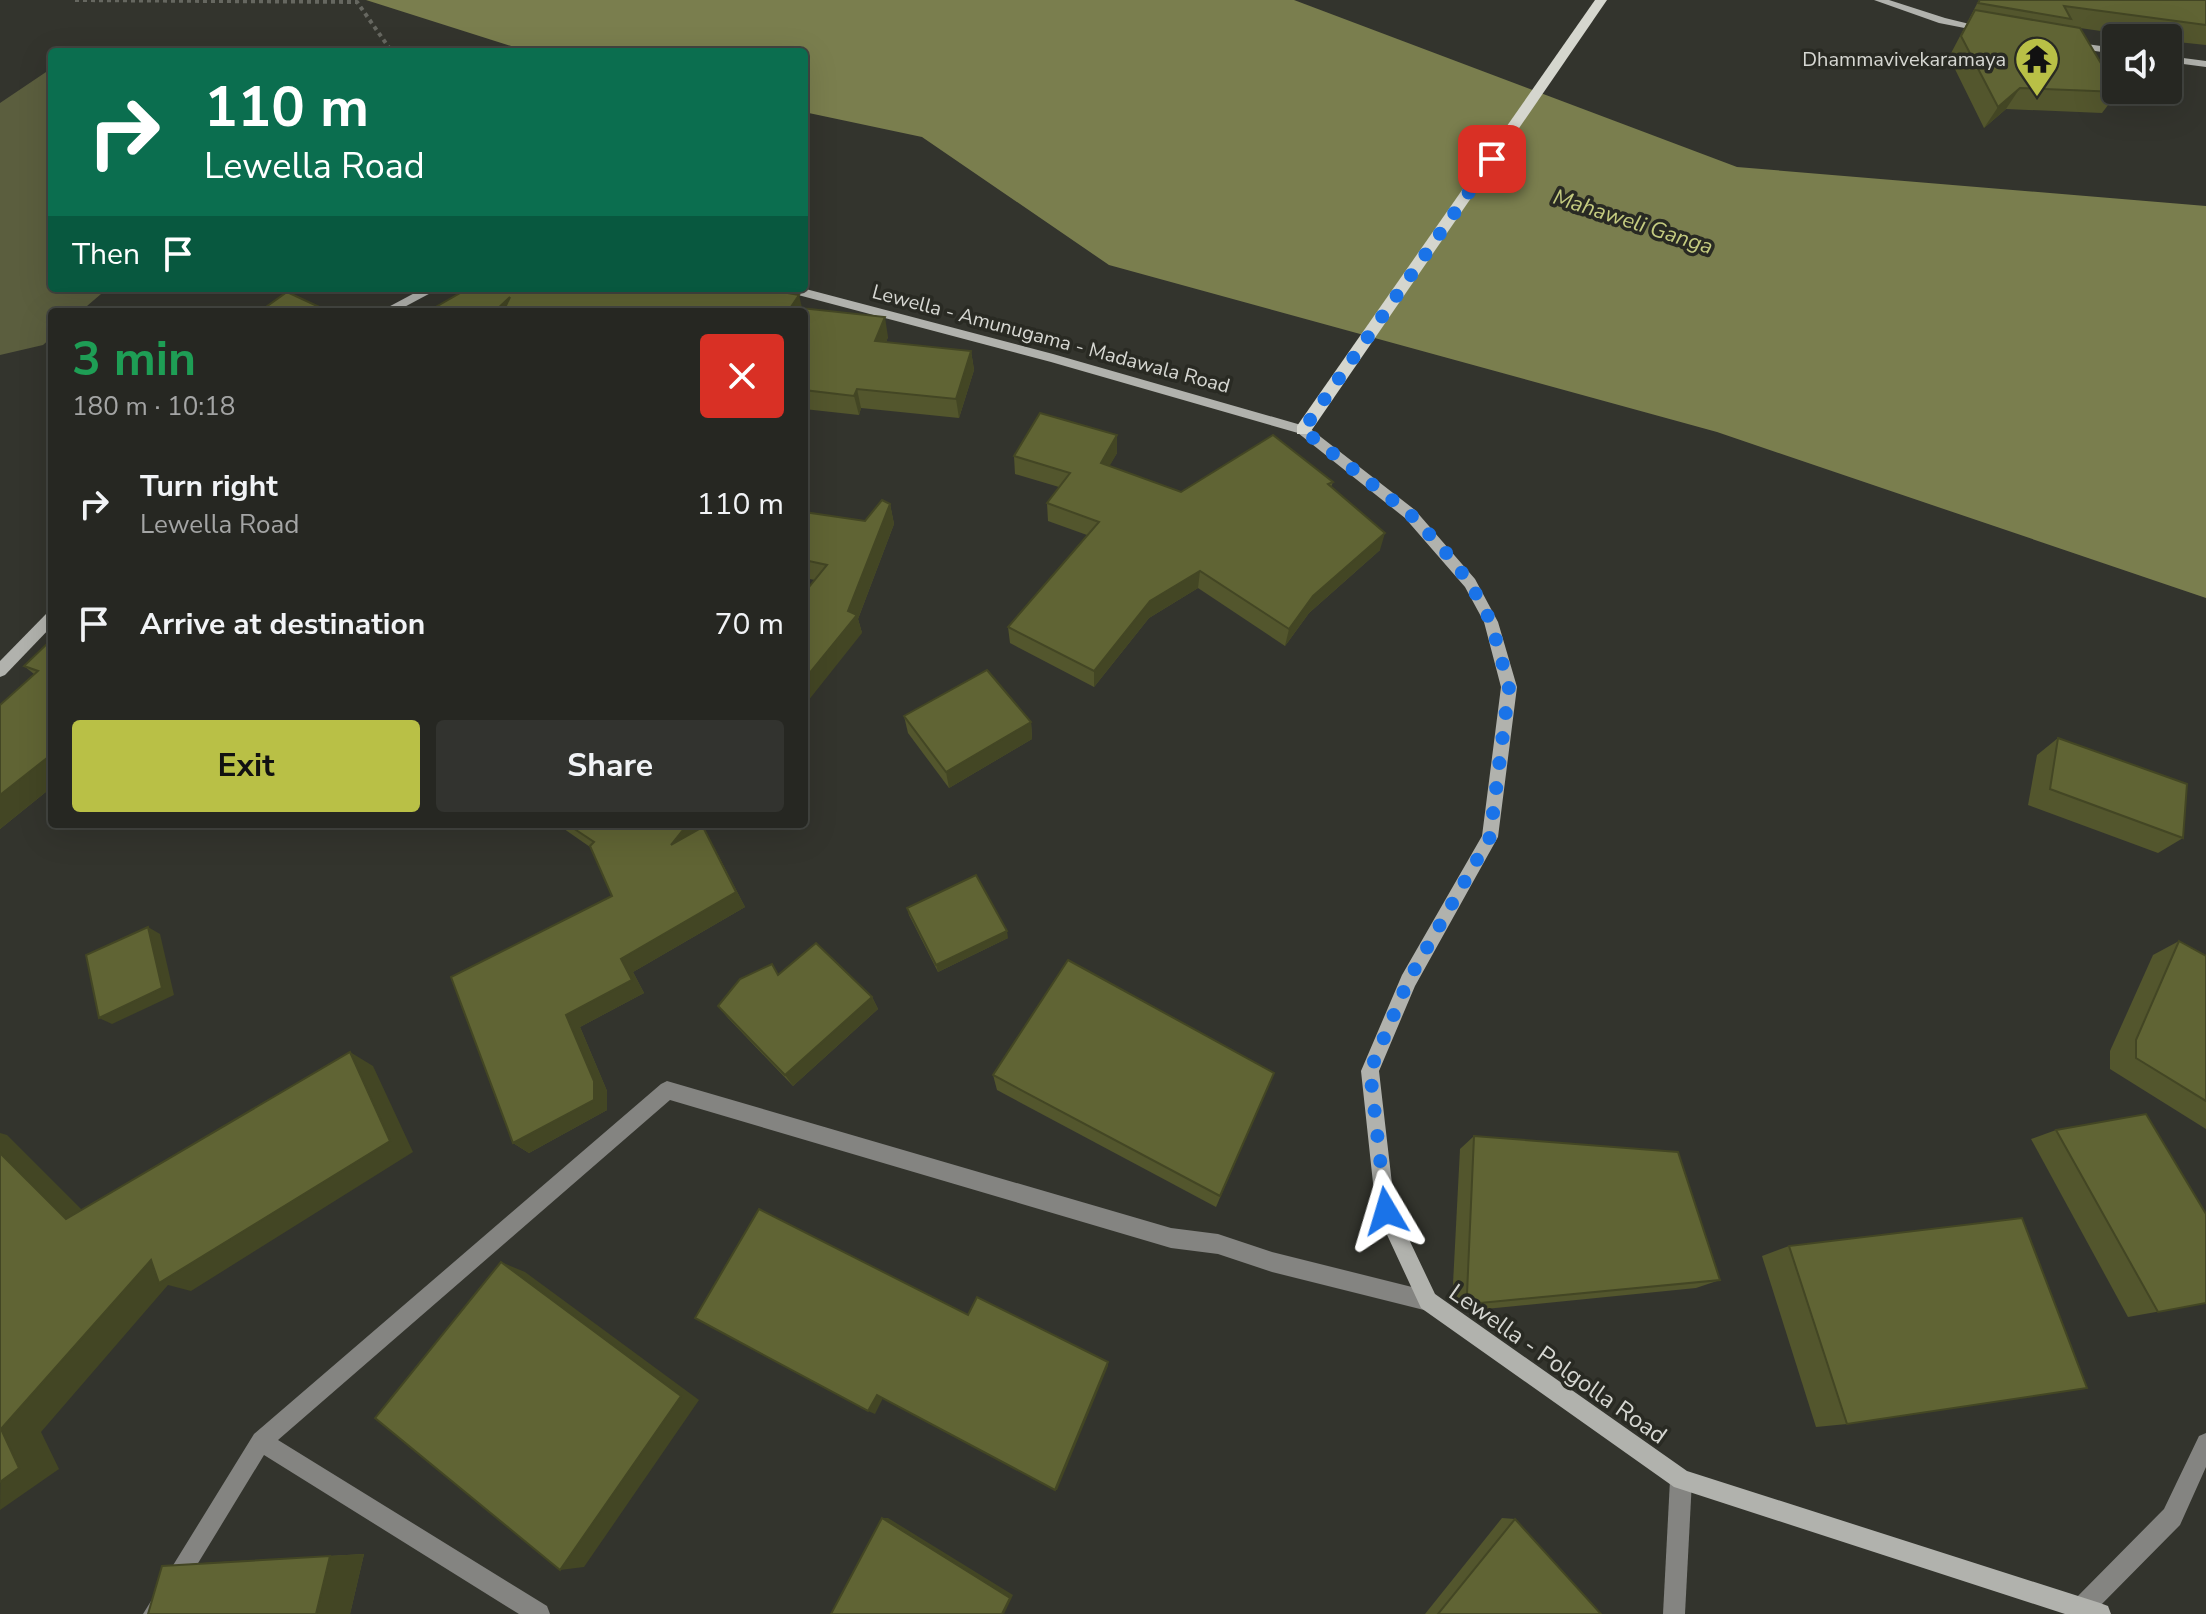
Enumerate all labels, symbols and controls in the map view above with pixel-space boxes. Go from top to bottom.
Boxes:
map controls [2102,24,2182,104]
button: sound [2102,24,2182,104]
temple icon: Dhammavivekaramaya [2013,35,2061,98]
place label: Dhammavivekaramaya [1802,46,2006,73]
text: 110 m [204,69,369,146]
icon: right [72,80,176,184]
pin [1458,125,1526,193]
icon: arrive [1470,137,1514,181]
text: Lewella Road [204,142,425,191]
water label: Mahaweli Ganga [1549,182,1717,262]
icon: arrive [156,232,200,276]
text: Then [72,234,140,275]
street label: Lewella - Amunugama - Madawala Road [869,278,1233,400]
text: 3 min [72,326,196,392]
button: close [700,334,784,418]
text: 180 m · 10:18 [72,389,235,424]
text: Turn right [140,466,278,507]
icon: right [72,482,116,526]
text: 110 m [697,484,784,525]
text: Lewella Road [140,507,300,542]
icon: arrive [72,602,116,646]
text: Arrive at destination [140,604,425,645]
text: 70 m [715,604,784,645]
button: Exit [72,720,420,812]
button: Share [436,720,784,812]
position arrow [1344,1169,1428,1253]
street label: Lewella - Polgolla Road [1443,1277,1673,1451]

